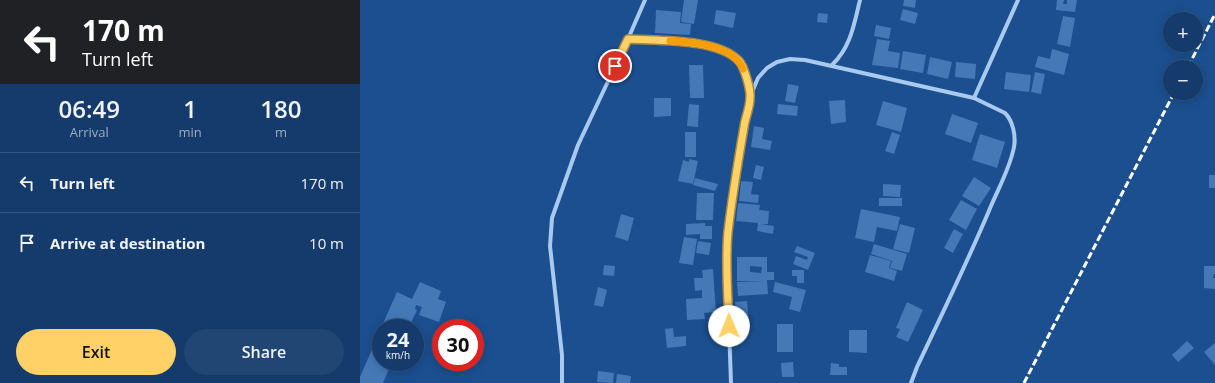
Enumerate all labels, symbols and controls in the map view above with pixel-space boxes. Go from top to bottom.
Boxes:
text: 170 m [82,11,165,49]
map controls [1163,12,1203,100]
button: + [1163,12,1203,52]
icon: left [16,16,68,68]
text: Turn left [82,47,153,71]
pin [598,49,632,83]
icon: arrive [604,55,626,77]
button: − [1163,60,1203,100]
text: 06:49 [59,92,120,125]
text: 1 [183,92,197,125]
text: 180 [260,92,301,125]
text: Arrival [70,123,109,141]
text: min [179,123,202,141]
text: m [275,123,287,141]
icon: left [16,172,38,194]
text: Turn left [50,173,115,193]
text: 170 m [300,173,344,193]
icon: arrive [16,232,38,254]
text: Arrive at destination [50,233,205,253]
text: 10 m [309,233,344,253]
position arrow [708,305,750,347]
speed limit sign: 30 [432,319,484,371]
text: 24 [387,326,409,353]
button: Exit [16,329,176,375]
button: Share [184,329,344,375]
text: km/h [386,348,410,362]

